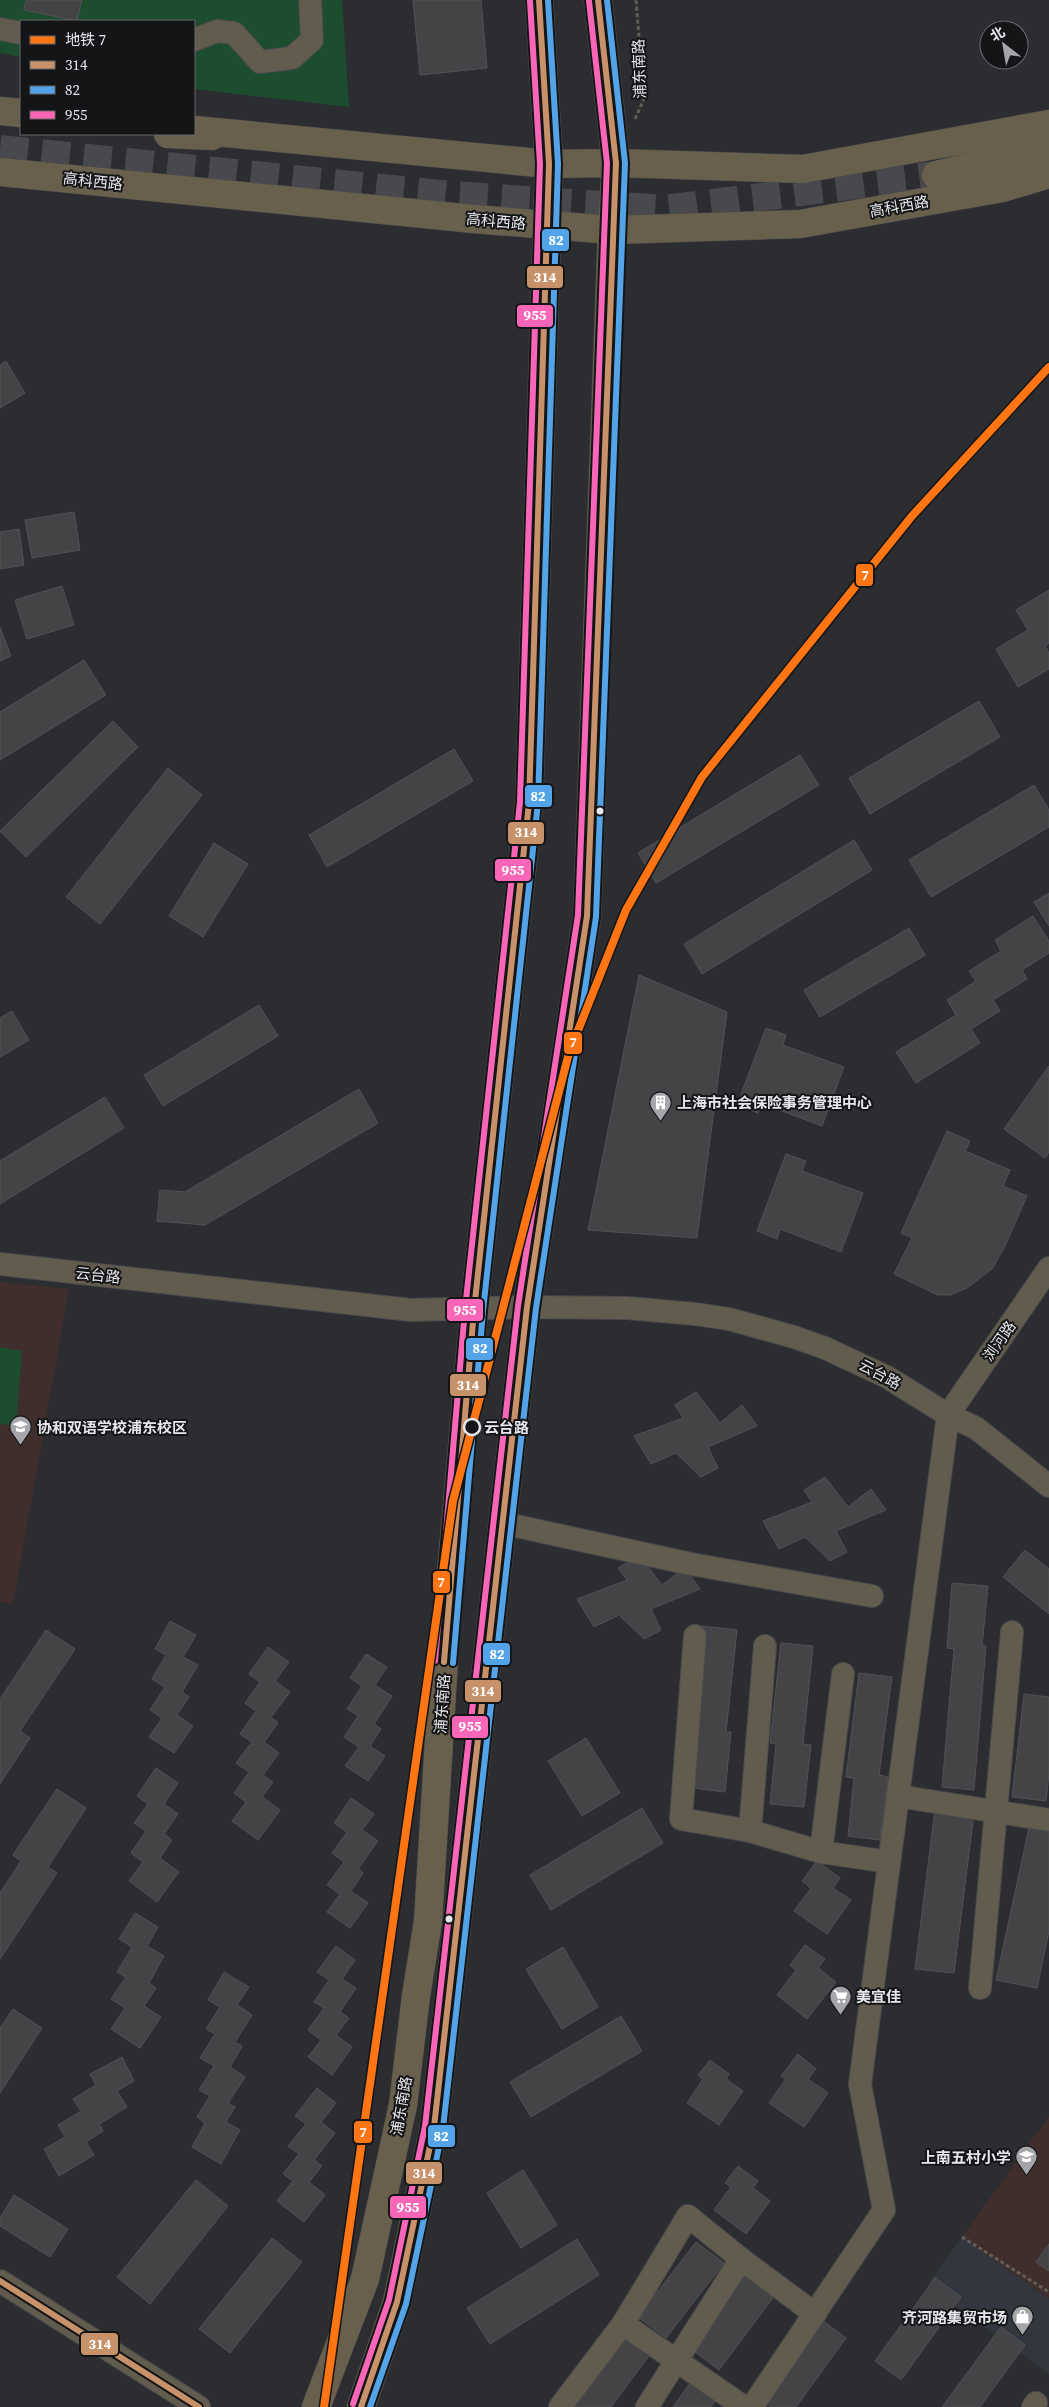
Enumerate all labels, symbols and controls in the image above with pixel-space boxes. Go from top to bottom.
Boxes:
legend [20,20,195,135]
north arrow [979,20,1029,70]
text: 北 [986,22,1008,46]
text: 地铁 7 [65,29,106,50]
street label: 浦东南路 [627,39,651,99]
text: 314 [65,54,88,75]
text: 82 [65,79,80,100]
text: 955 [65,104,88,125]
street label: 高科西路 [62,167,124,195]
street label: 高科西路 [868,190,930,222]
street label: 高科西路 [465,208,527,234]
line badge: 82 [541,228,570,252]
text: 82 [548,230,564,250]
line badge: 314 [526,265,564,289]
text: 314 [534,267,557,287]
line badge: 955 [516,304,554,328]
text: 955 [524,305,547,325]
line badge: 7 [855,563,874,587]
text: 7 [861,565,869,585]
line badge: 82 [524,784,553,808]
text: 82 [530,786,546,806]
unlabelled marker [595,806,605,816]
line badge: 314 [507,821,545,845]
text: 314 [515,822,538,842]
line badge: 955 [494,858,532,882]
text: 955 [502,860,525,880]
line badge: 7 [563,1031,583,1055]
text: 7 [569,1032,577,1052]
building icon: 上海市社会保险事务管理中心 [649,1090,673,1121]
place label: 上海市社会保险事务管理中心 [677,1092,872,1113]
street label: 云台路 [75,1262,121,1288]
line badge: 955 [446,1298,484,1322]
text: 955 [454,1300,477,1320]
street label: 浏河路 [977,1317,1021,1365]
line badge: 82 [465,1337,494,1361]
text: 82 [472,1338,488,1358]
street label: 云台路 [855,1354,905,1394]
line badge: 314 [449,1373,487,1397]
text: 314 [457,1375,480,1395]
school or university icon: 协和双语学校浦东校区 [9,1415,33,1446]
place label: 协和双语学校浦东校区 [37,1417,187,1438]
place label: 云台路 [484,1417,529,1438]
marker: 云台路 [463,1418,481,1436]
line badge: 7 [432,1570,451,1594]
text: 7 [437,1572,445,1592]
line badge: 82 [482,1642,511,1666]
text: 82 [489,1644,505,1664]
street label: 浦东南路 [429,1673,455,1735]
line badge: 314 [464,1679,502,1703]
text: 314 [472,1681,495,1701]
line badge: 955 [451,1715,489,1739]
text: 955 [459,1716,482,1736]
unlabelled marker [444,1914,454,1924]
supermarket icon: 美宜佳 [828,1984,852,2015]
place label: 美宜佳 [856,1986,901,2007]
street label: 浦东南路 [385,2075,417,2137]
line badge: 7 [353,2120,373,2144]
text: 7 [359,2122,367,2142]
line badge: 82 [427,2124,456,2148]
text: 82 [433,2126,449,2146]
school or university icon: 上南五村小学 [1015,2145,1039,2176]
place label: 上南五村小学 [921,2147,1011,2168]
line badge: 314 [405,2161,443,2185]
text: 314 [413,2163,436,2183]
line badge: 955 [389,2195,427,2219]
text: 955 [397,2197,420,2217]
shop icon: 齐河路集贸市场 [1011,2305,1035,2336]
place label: 齐河路集贸市场 [902,2307,1007,2328]
line badge: 314 [80,2332,119,2356]
text: 314 [89,2334,112,2354]

